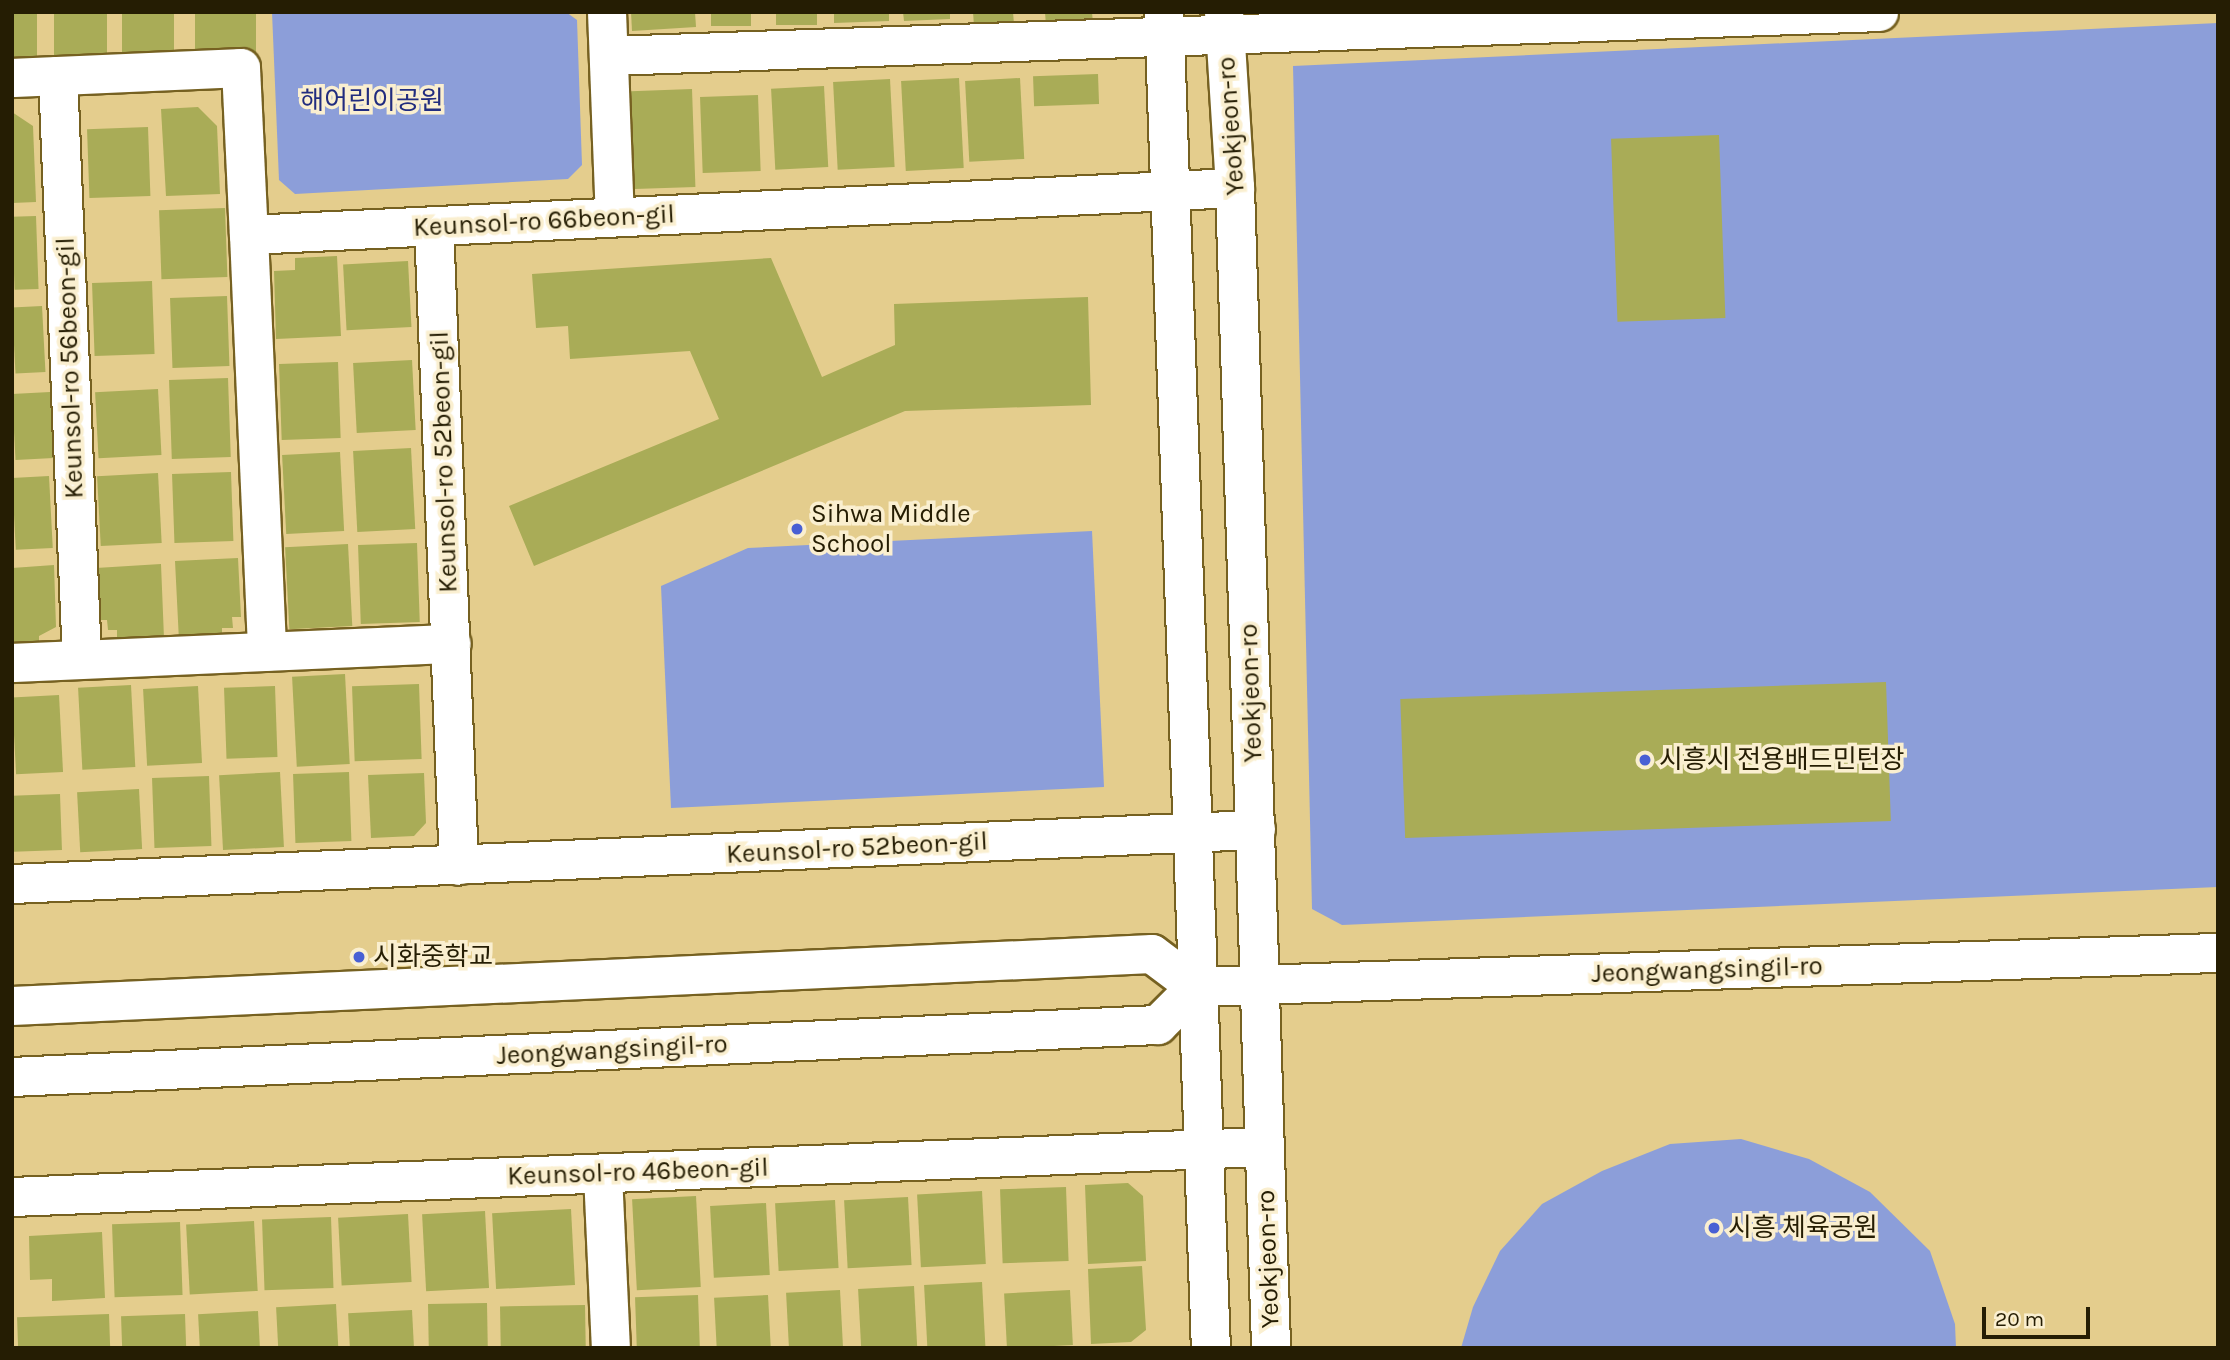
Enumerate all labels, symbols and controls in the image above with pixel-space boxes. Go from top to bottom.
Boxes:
street label: Yeokjeon-ro [1211,56,1251,196]
park label: 해어린이공원 [300,85,444,117]
street label: Keunsol-ro 66beon-gil [412,199,676,243]
street label: Keunsol-ro 56beon-gil [50,237,90,499]
street label: Keunsol-ro 52beon-gil [424,331,464,593]
place label: Sihwa Middle School [811,498,971,560]
marker: Sihwa Middle School [789,521,805,537]
street label: Yeokjeon-ro [1233,623,1269,763]
place label: 시흥시 전용배드민턴장 [1659,744,1904,776]
marker: 시흥시 전용배드민턴장 [1637,752,1653,768]
street label: Keunsol-ro 52beon-gil [726,826,988,870]
place label: 시화중학교 [373,941,493,973]
marker: 시화중학교 [351,949,367,965]
street label: Jeongwangsingil-ro [1591,950,1823,990]
street label: Jeongwangsingil-ro [496,1028,728,1072]
street label: Keunsol-ro 46beon-gil [507,1152,769,1192]
street label: Yeokjeon-ro [1250,1189,1286,1329]
place label: 시흥 체육공원 [1728,1212,1878,1244]
marker: 시흥 체육공원 [1706,1220,1722,1236]
scale bar [1985,1294,2094,1338]
text: 20 m [1995,1307,2044,1331]

